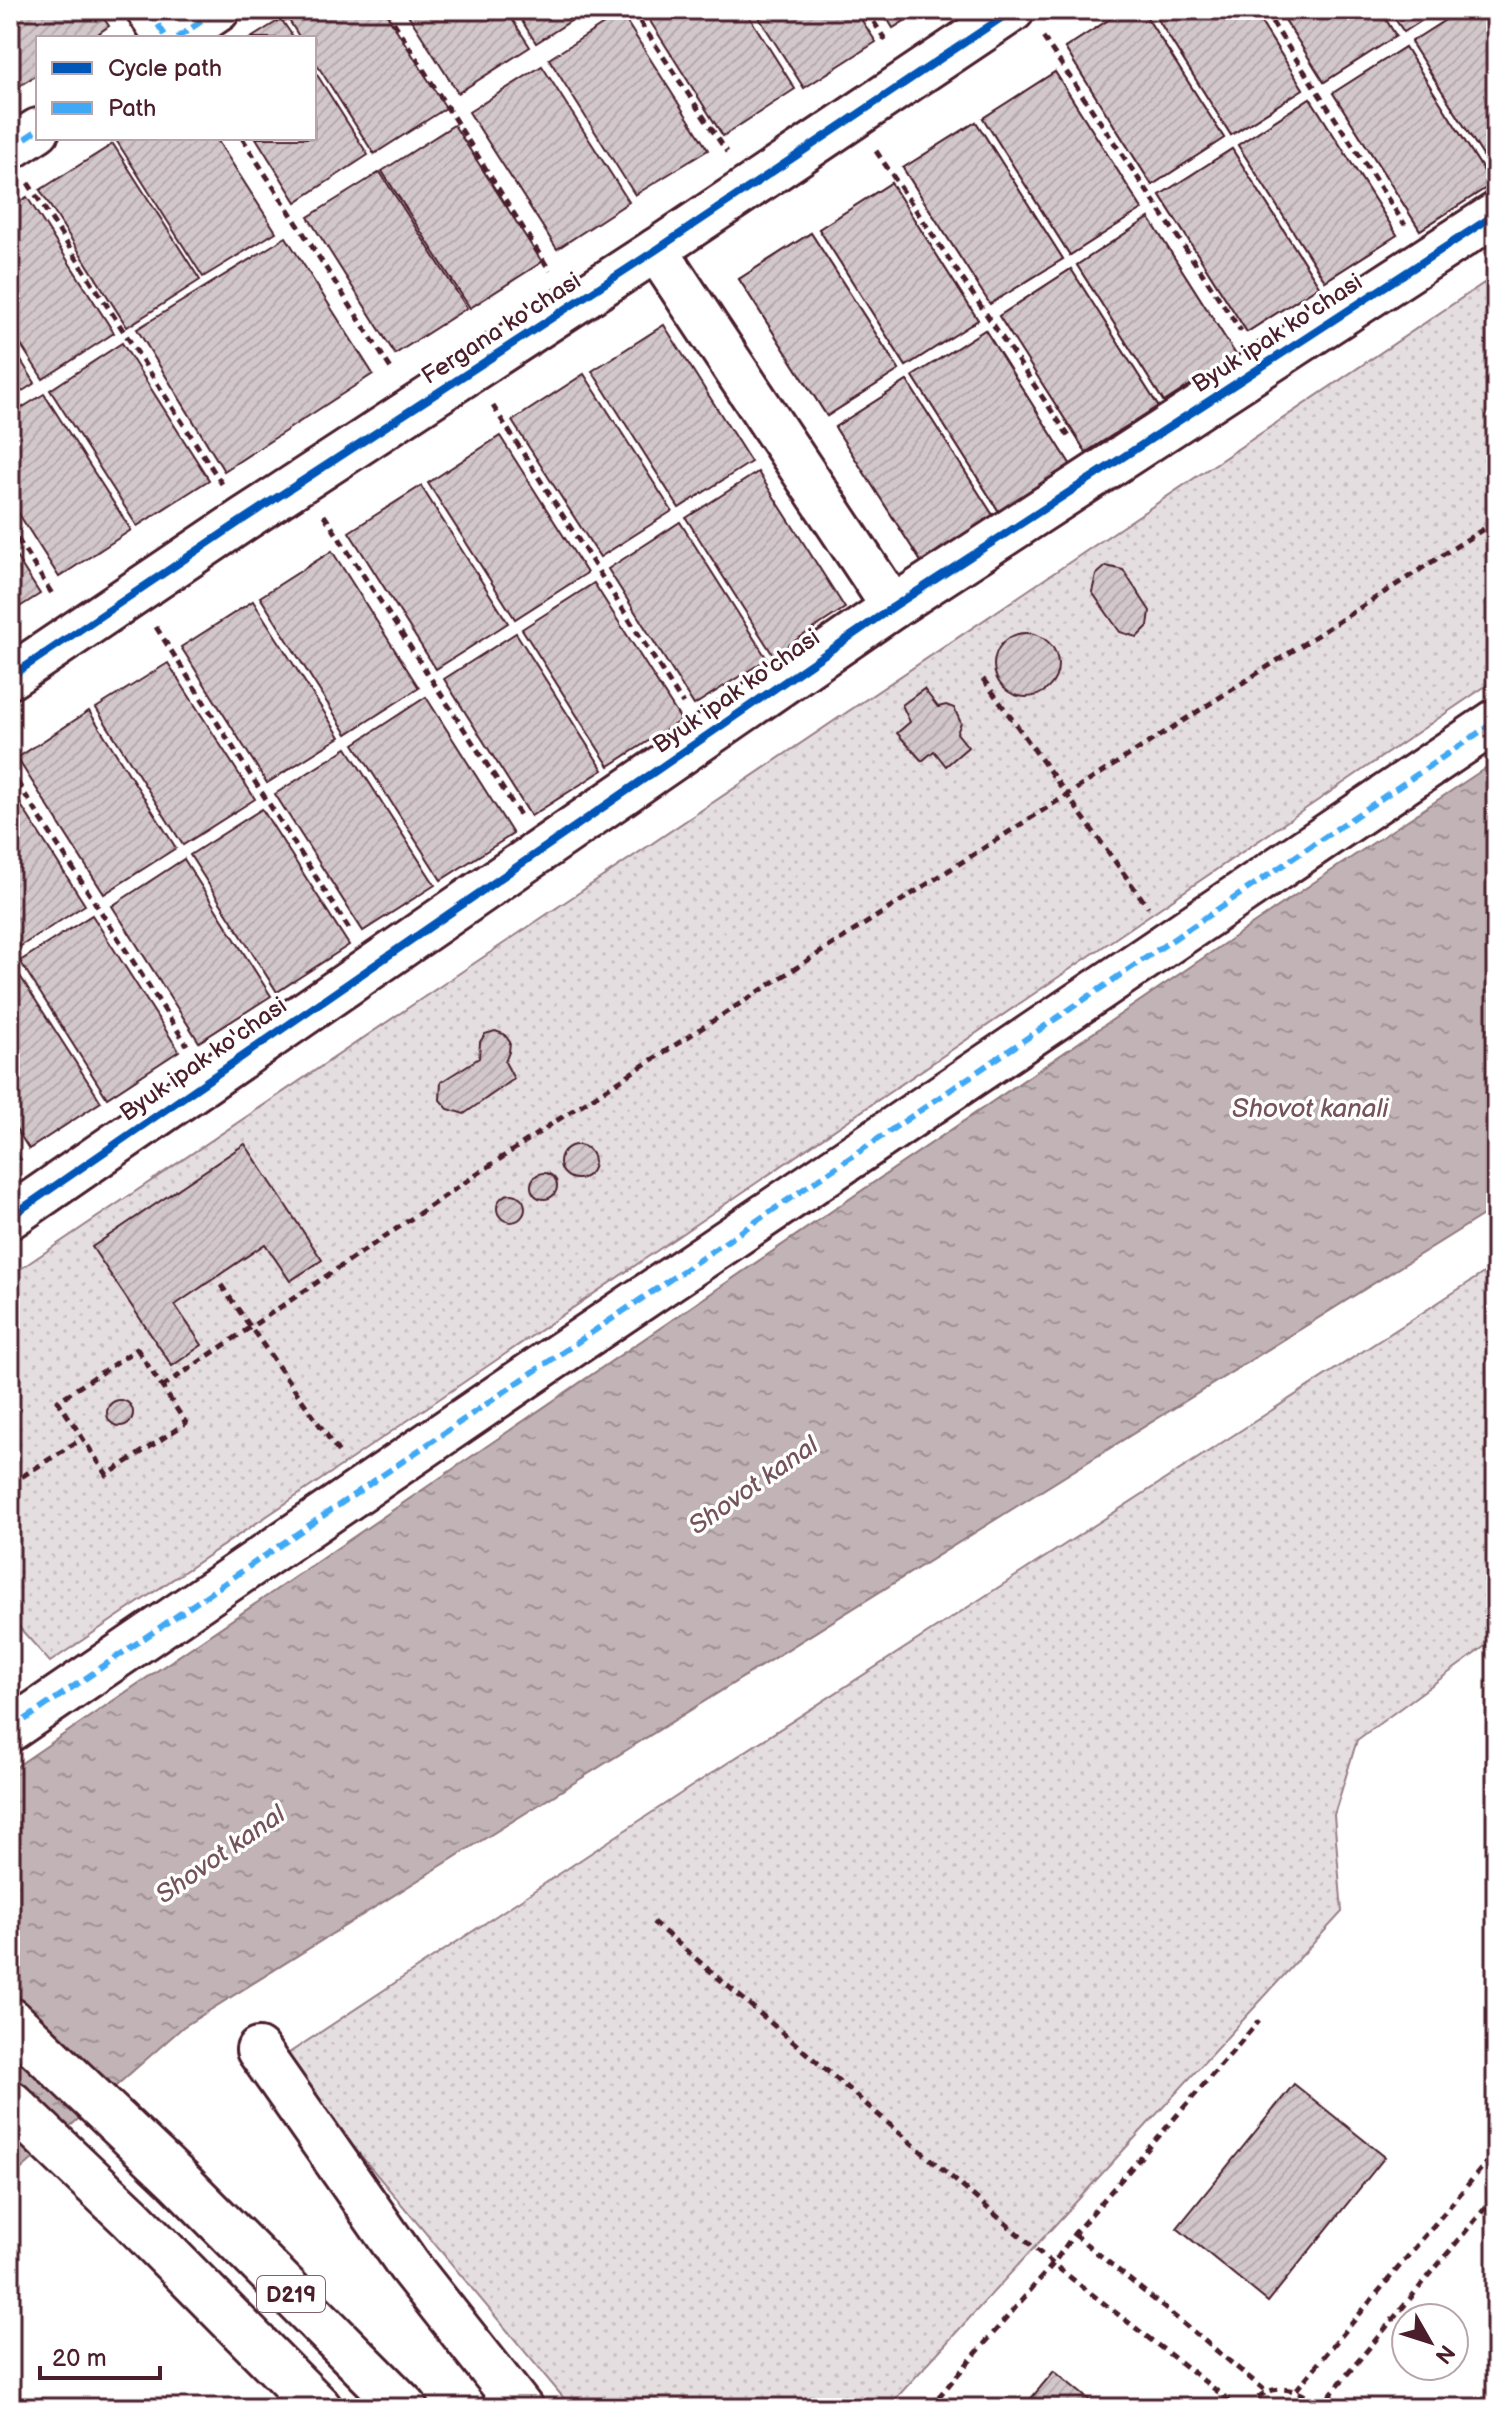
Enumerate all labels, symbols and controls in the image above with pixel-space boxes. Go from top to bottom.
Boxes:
legend [36,36,316,140]
text: Cycle path [108,54,222,83]
text: Path [108,94,156,123]
street label: Fergana ko'chasi [416,266,586,391]
street label: Byuk ipak ko'chasi [1187,268,1368,399]
street label: Byuk ipak ko'chasi [647,623,825,760]
street label: Byuk ipak ko'chasi [114,991,292,1128]
water label: Shovot kanali [1232,1094,1389,1125]
water label: Shovot kanal [683,1430,825,1542]
water label: Shovot kanal [150,1799,292,1911]
road number: D219 [257,2276,325,2312]
north arrow [1390,2302,1470,2382]
scale bar [40,2330,160,2380]
text: N [1429,2339,1460,2369]
text: 20 m [52,2344,107,2373]

